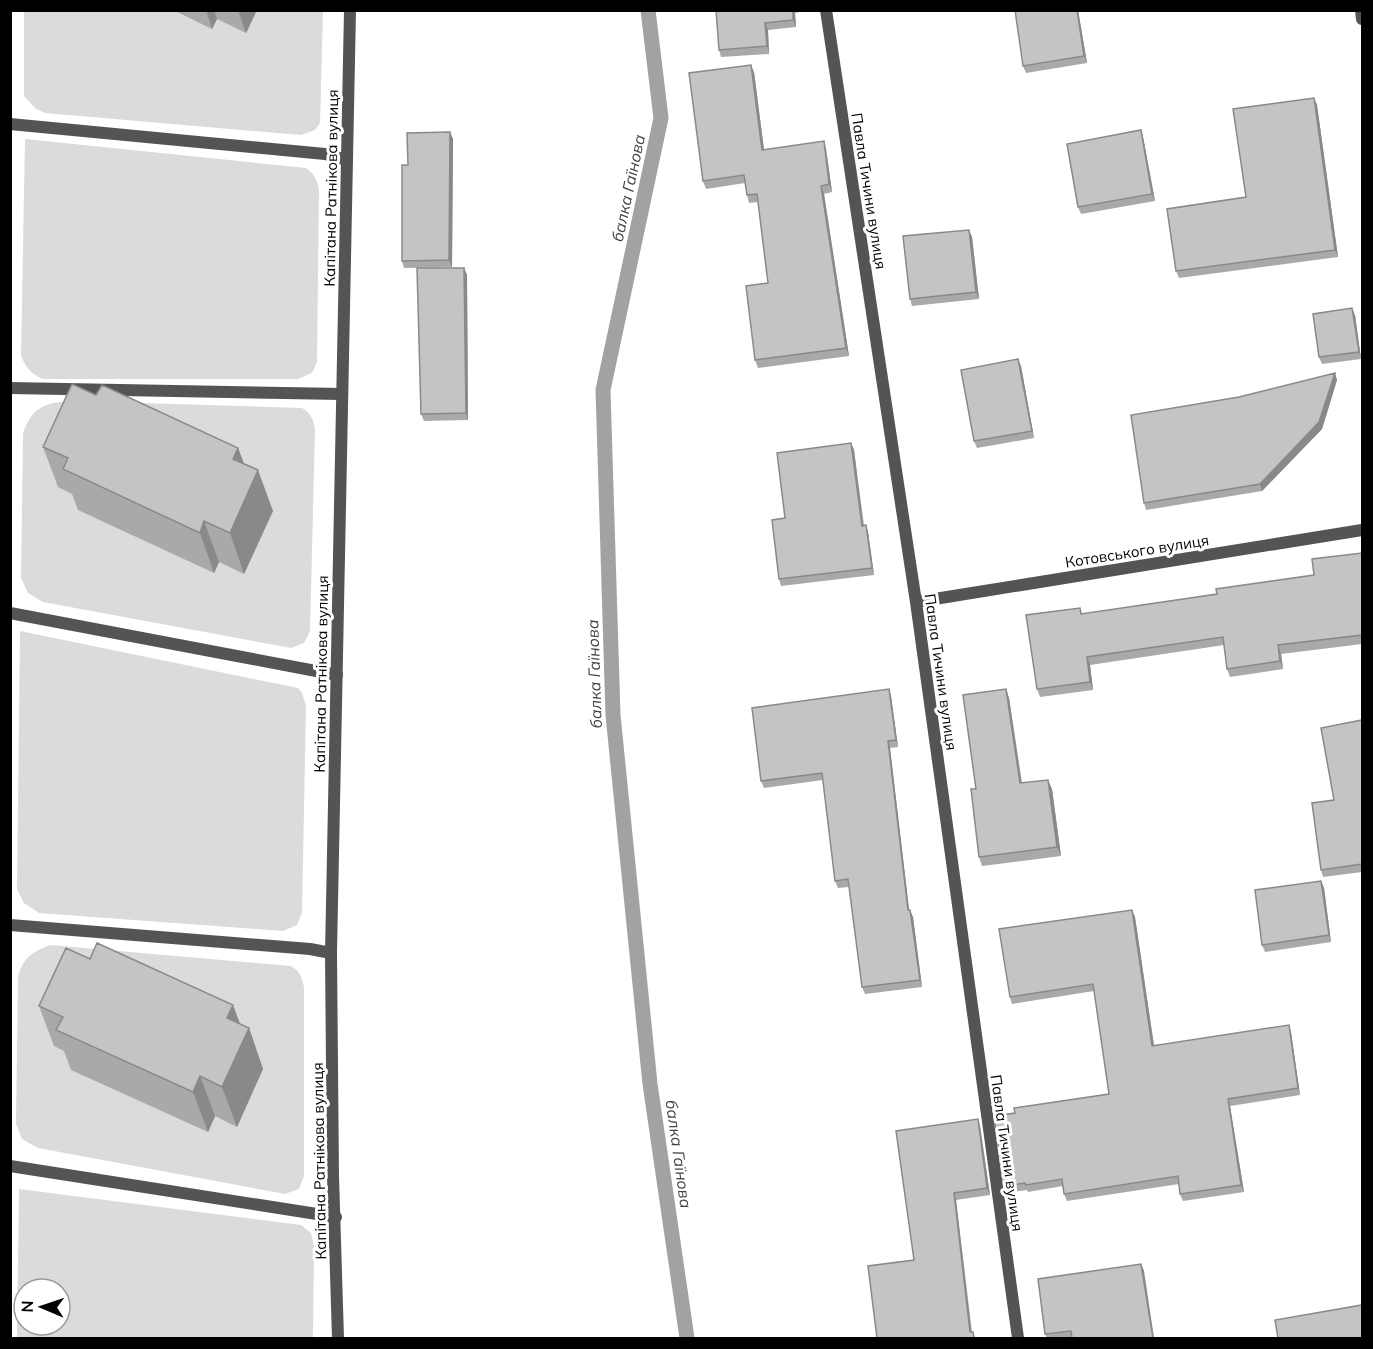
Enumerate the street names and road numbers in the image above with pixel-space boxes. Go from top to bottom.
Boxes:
street label: Капітана Ратнікова вулиця [320,89,342,287]
street label: Павла Тичини вулиця [847,111,891,271]
street label: Котовського вулиця [1064,530,1210,572]
street label: Капітана Ратнікова вулиця [310,575,332,773]
street label: Павла Тичини вулиця [921,592,961,752]
street label: Капітана Ратнікова вулиця [308,1062,330,1260]
street label: Павла Тичини вулиця [987,1073,1027,1233]

